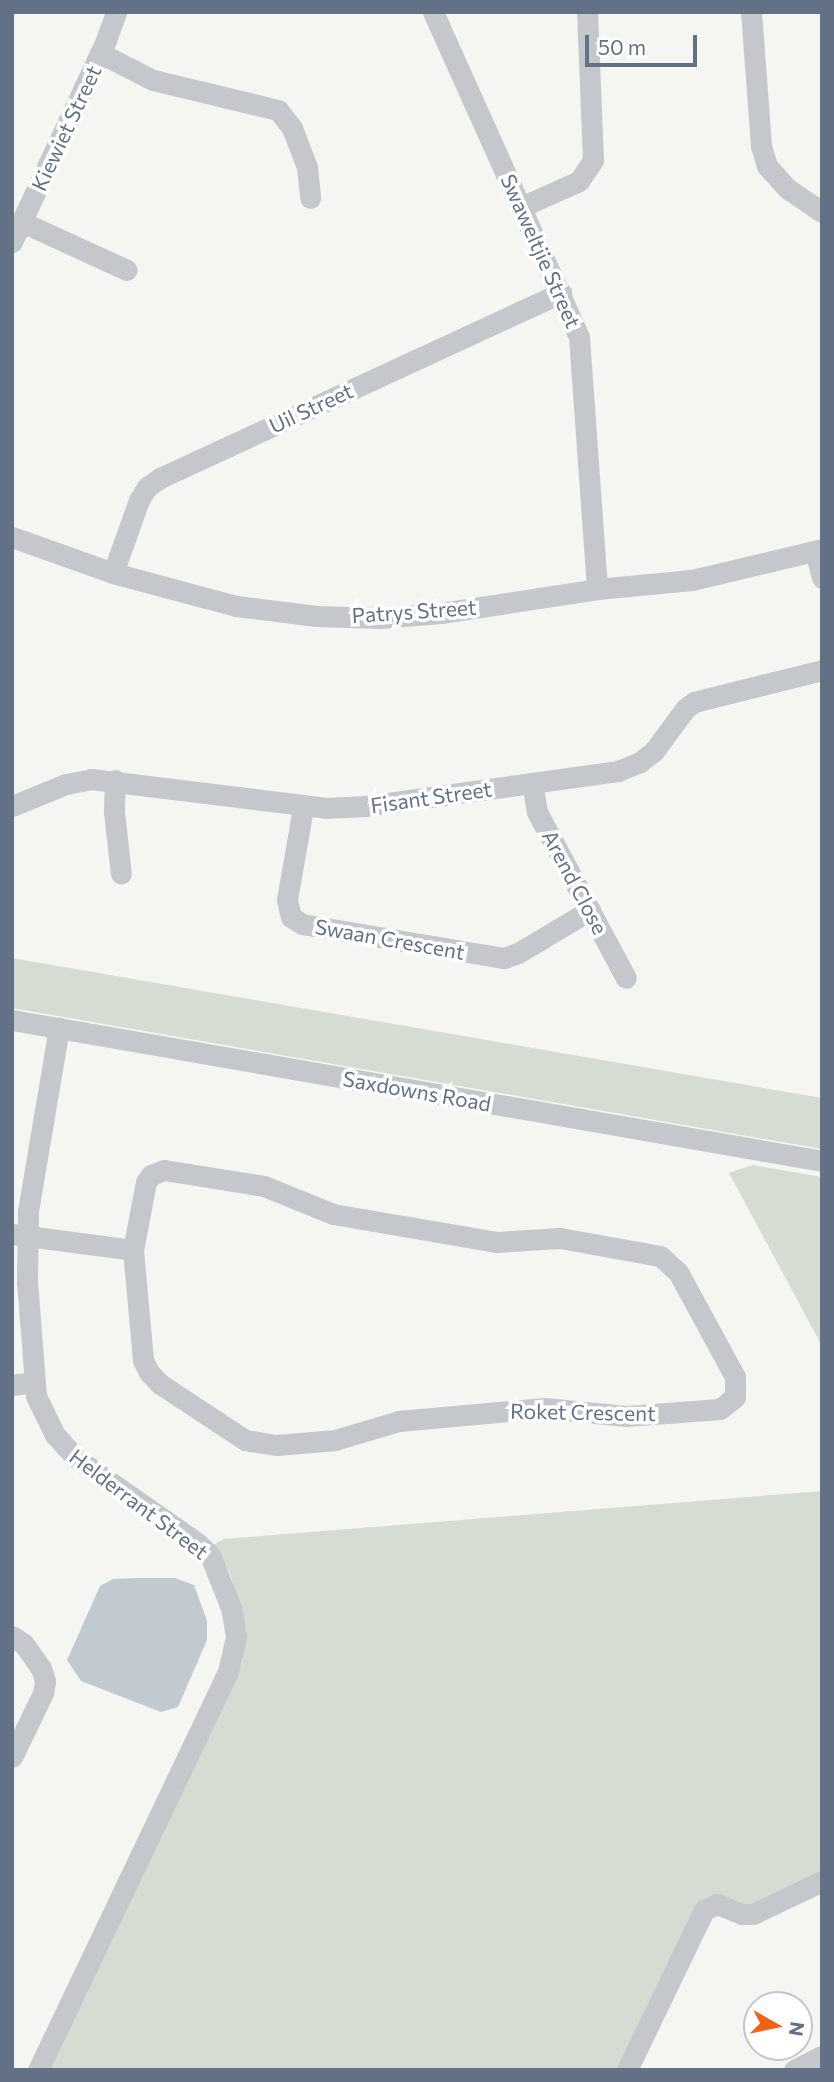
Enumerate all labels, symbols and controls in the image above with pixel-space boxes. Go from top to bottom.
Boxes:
scale bar [589,21,701,65]
text: 50 m [598,34,646,59]
street label: Kiewiet Street [26,61,106,195]
street label: Swaweltjie Street [496,170,586,332]
street label: Uil Street [265,378,357,438]
street label: Patrys Street [351,594,477,628]
street label: Fisant Street [369,776,493,818]
street label: Arend Close [537,826,613,938]
street label: Swaan Crescent [313,913,467,965]
street label: Saxdowns Road [341,1066,493,1116]
street label: Roket Crescent [510,1398,656,1426]
street label: Helderrant Street [65,1444,213,1564]
north arrow [743,1991,813,2061]
text: N [785,2020,810,2038]

